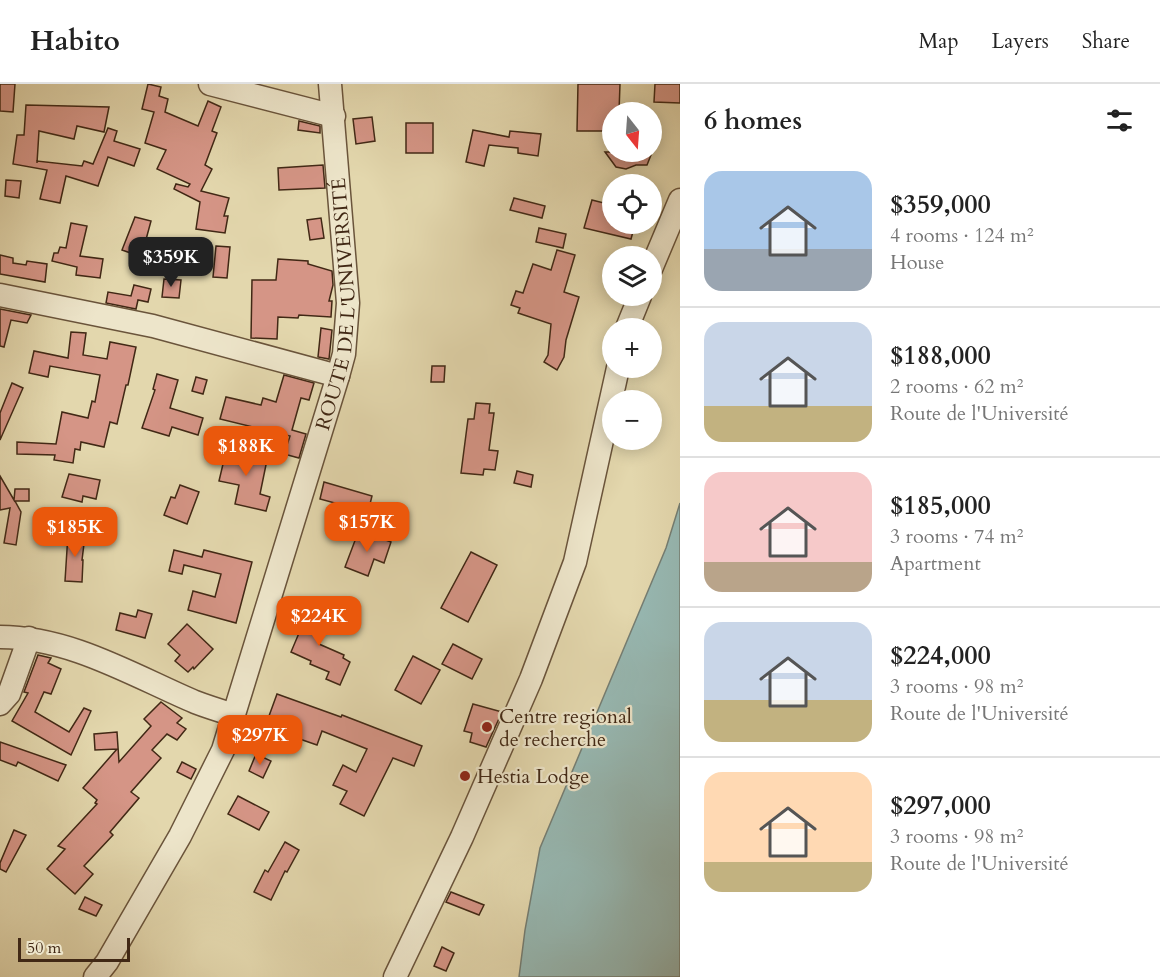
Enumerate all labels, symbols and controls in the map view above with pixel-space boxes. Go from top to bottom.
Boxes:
text: Habito [30,22,120,60]
text: Map [919,27,959,56]
text: Layers [992,27,1049,56]
text: Share [1082,27,1130,56]
north arrow [602,102,662,162]
map controls [602,102,662,450]
text: 6 homes [704,103,802,138]
icon: filters [1103,104,1136,137]
button: locate [602,174,662,234]
street label: ROUTE DE L'UNIVERSITÉ [309,177,362,434]
text: $359,000 [890,187,991,222]
icon: home [752,195,824,267]
text: 4 rooms · 124 m² [890,222,1034,249]
pin: $359K [129,237,213,288]
text: $359K [142,243,200,270]
button: layers [602,246,662,306]
text: House [890,249,944,276]
button: + [602,318,662,378]
text: $188,000 [890,338,991,373]
icon: home [752,346,824,418]
text: 2 rooms · 62 m² [890,373,1023,400]
button: − [602,390,662,450]
text: Route de l'Université [890,400,1069,427]
pin: $188K [204,426,288,477]
text: $188K [217,432,275,459]
text: $185,000 [890,488,991,523]
icon: home [752,496,824,568]
pin: $157K [325,502,409,553]
pin: $185K [33,507,117,558]
text: $157K [338,508,396,535]
text: $185K [46,513,104,540]
text: 3 rooms · 74 m² [890,523,1023,550]
text: Apartment [890,550,981,577]
pin: $224K [277,596,361,647]
text: $224K [290,602,348,629]
text: $224,000 [890,638,991,673]
icon: home [752,646,824,718]
text: 3 rooms · 98 m² [890,673,1023,700]
text: Route de l'Université [890,700,1069,727]
place label: Centre regional de recherche [499,703,632,753]
pin: $297K [218,715,302,766]
marker: Centre regional de recherche [480,720,494,734]
text: $297K [231,721,289,748]
place label: Hestia Lodge [477,763,589,790]
marker: Hestia Lodge [458,769,472,783]
text: $297,000 [890,788,991,823]
icon: home [752,796,824,868]
text: 3 rooms · 98 m² [890,823,1023,850]
text: Route de l'Université [890,850,1069,877]
scale bar [18,935,130,962]
text: 50 m [27,937,61,959]

